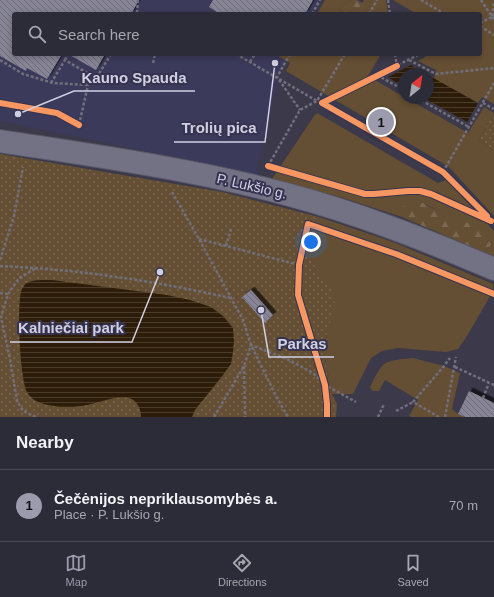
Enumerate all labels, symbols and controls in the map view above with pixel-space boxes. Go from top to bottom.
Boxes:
search box [12,12,482,56]
icon: search [26,23,48,45]
text: Search here [58,26,140,43]
callout: Kauno Spauda [74,64,195,91]
north arrow [398,68,434,104]
text: Kauno Spauda [81,69,187,86]
pin: 1 [368,107,394,137]
callout: Trolių pica [174,115,265,142]
text: Trolių pica [181,119,257,136]
street label: P. Lukšio g. [215,170,289,202]
your location [301,232,321,252]
callout: Kalniečiai park [10,315,132,342]
text: Kalniečiai park [18,319,125,336]
callout: Parkas [269,330,334,357]
text: Parkas [277,335,327,352]
text: Nearby [16,433,74,452]
text: Čečėnijos nepriklausomybės a. [54,490,277,507]
text: 1 [25,498,33,513]
text: 70 m [449,498,478,513]
text: Place · P. Lukšio g. [54,507,164,522]
tab: Map [65,552,87,588]
tab: Directions [218,552,267,588]
tab: Saved [397,552,429,588]

